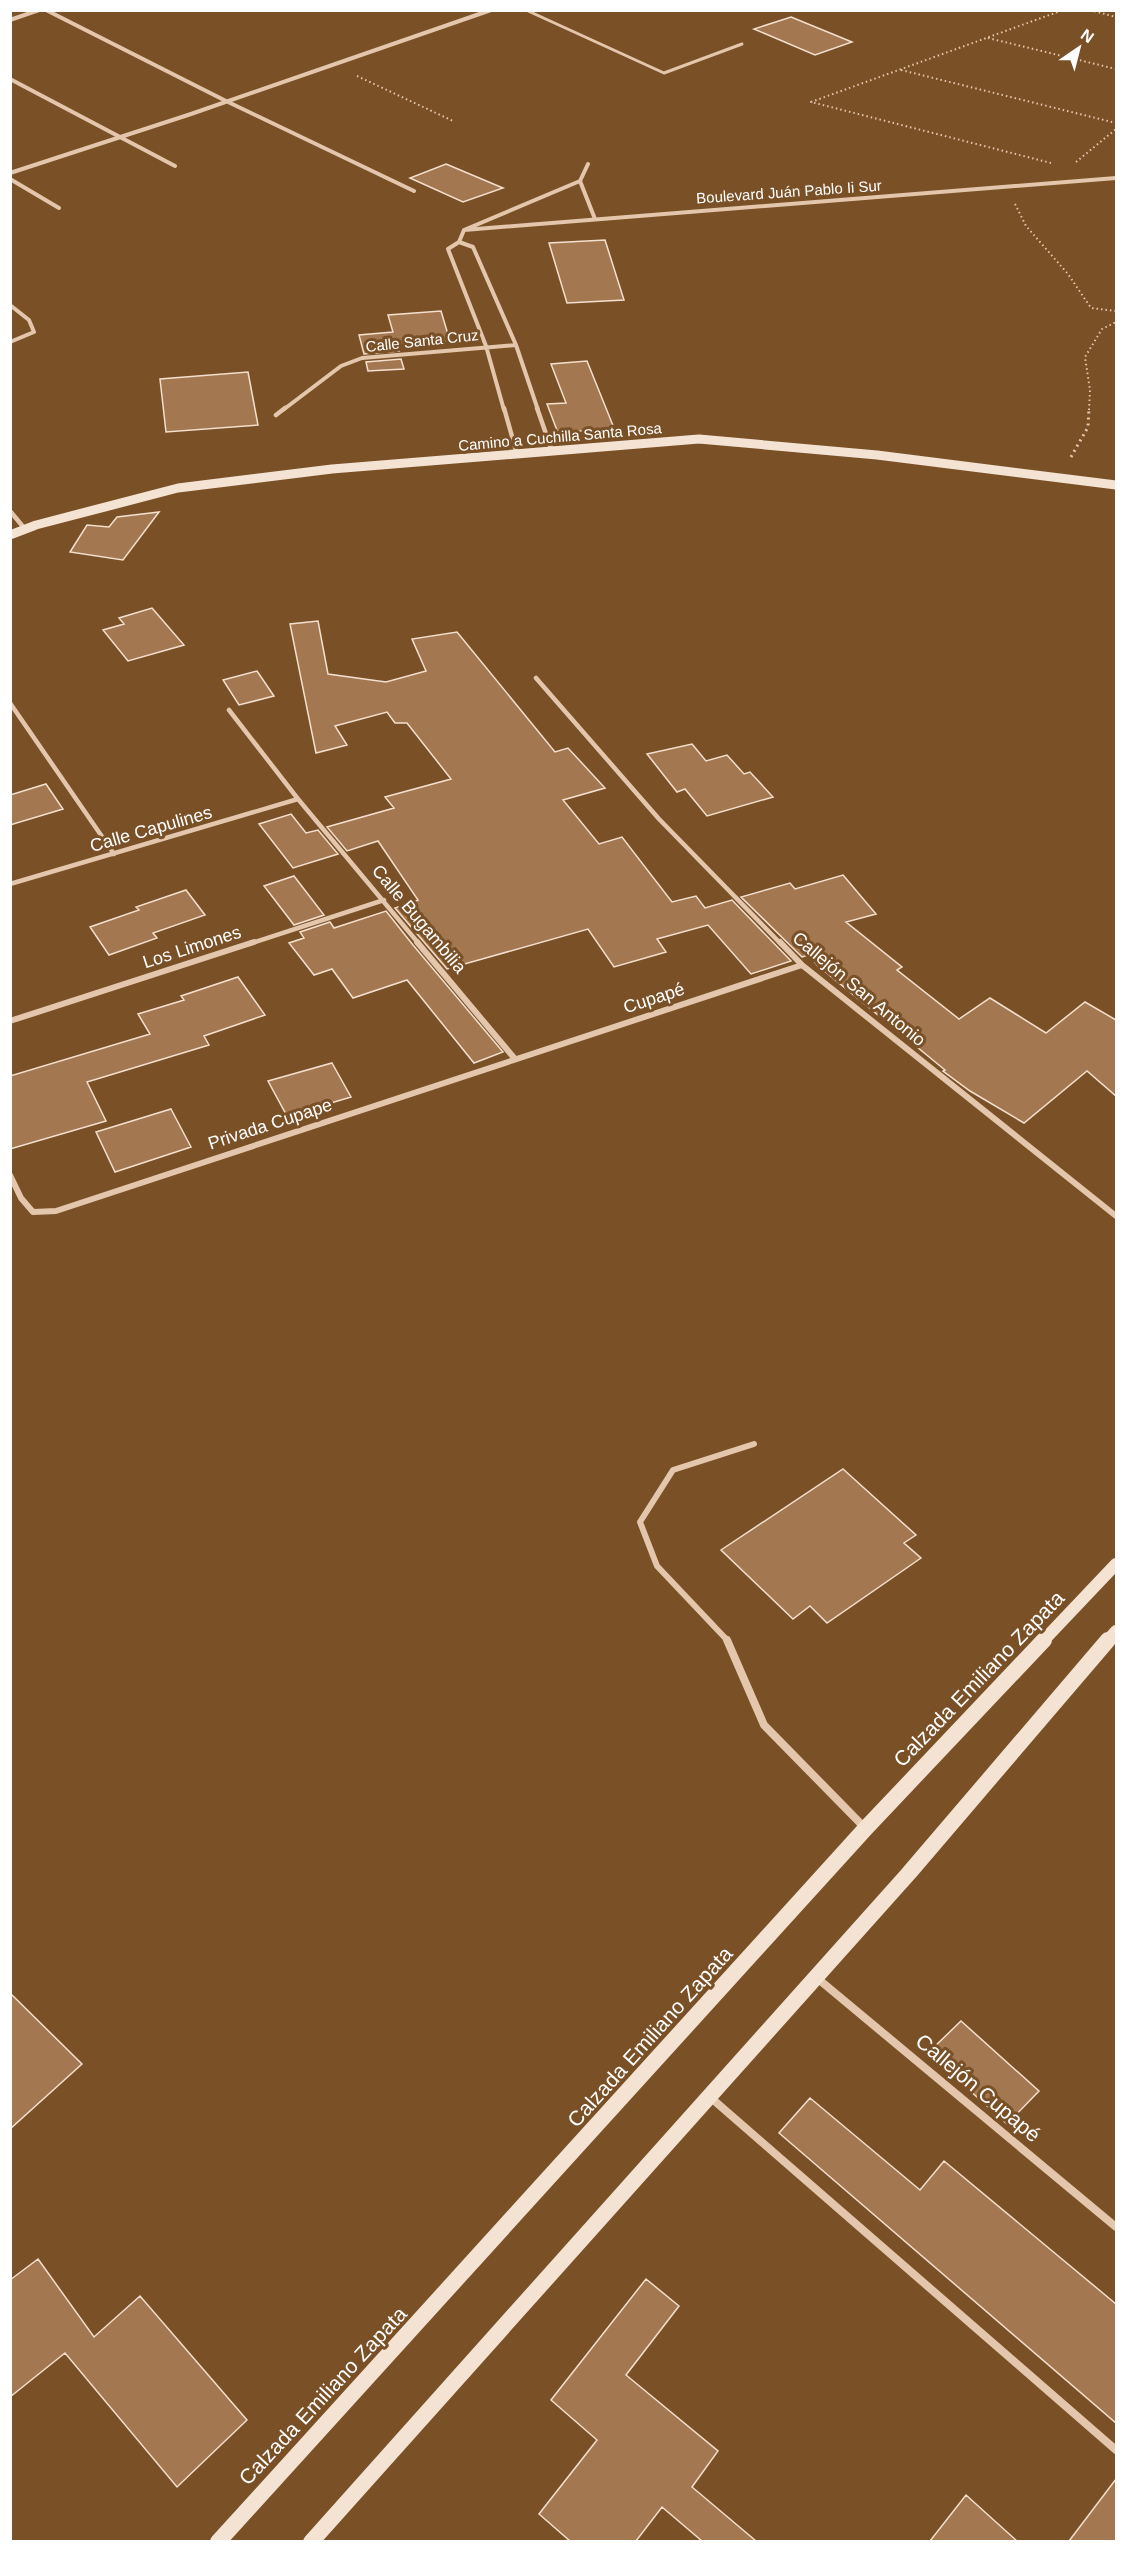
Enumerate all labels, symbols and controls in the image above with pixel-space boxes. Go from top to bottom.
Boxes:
north arrow [1049,18,1109,78]
text: N [1078,26,1097,46]
street label: Boulevard Juán Pablo Ii Sur [696,177,882,206]
street label: Calle Santa Cruz [365,326,479,355]
street label: Camino a Cuchilla Santa Rosa [457,419,663,454]
street label: Calle Capulines [88,802,214,856]
street label: Calle Bugambilia [368,861,471,978]
street label: Los Limones [140,922,244,972]
street label: Callejón San Antonio [789,928,929,1050]
street label: Cupapé [621,979,687,1017]
street label: Privada Cupape [206,1095,334,1153]
street label: Calzada Emiliano Zapata [889,1586,1069,1771]
street label: Calzada Emiliano Zapata [563,1942,737,2132]
street label: Callejón Cupapé [911,2029,1045,2146]
street label: Calzada Emiliano Zapata [234,2302,411,2489]

